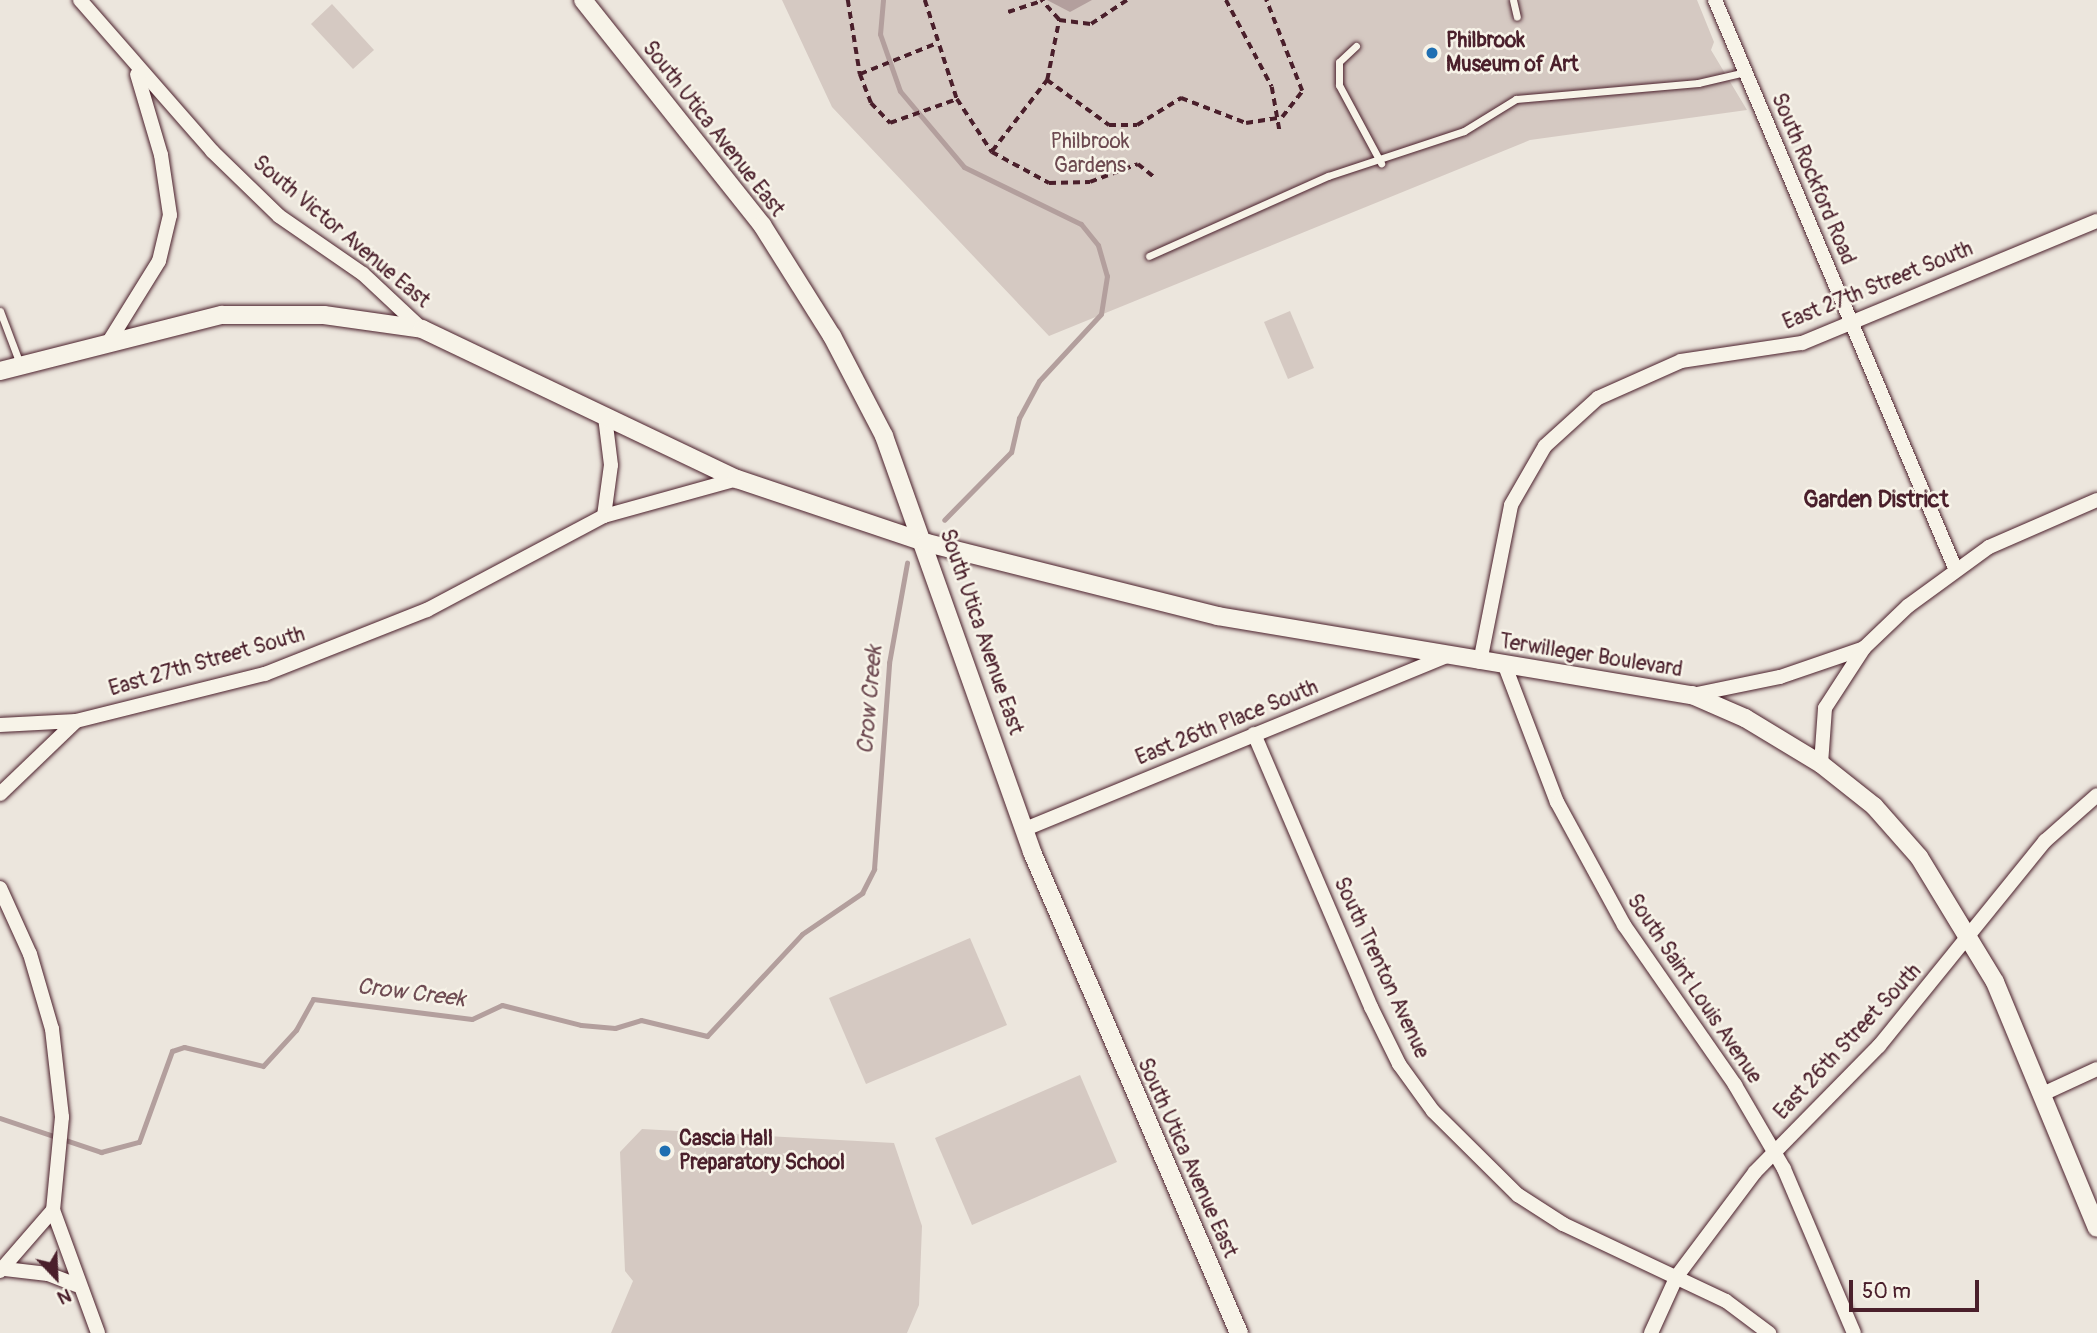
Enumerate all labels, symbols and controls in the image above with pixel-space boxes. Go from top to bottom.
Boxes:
place label: Philbrook Museum of Art [1446,28,1579,78]
street label: South Utica Avenue East [637,36,789,222]
marker: Philbrook Museum of Art [1424,45,1440,61]
street label: South Rockford Road [1765,89,1861,269]
park label: Philbrook Gardens [1050,129,1130,179]
street label: South Victor Avenue East [247,151,435,313]
street label: East 27th Street South [1779,236,1977,336]
district label: Garden District [1803,486,1949,514]
street label: South Utica Avenue East [934,526,1028,738]
street label: East 27th Street South [106,622,308,702]
street label: Terwilleger Boulevard [1498,629,1684,683]
water label: Crow Creek [852,645,888,755]
street label: East 26th Place South [1132,675,1322,771]
street label: South Trenton Avenue [1328,873,1434,1063]
street label: South Saint Louis Avenue [1621,889,1767,1089]
street label: East 26th Street South [1769,959,1927,1125]
water label: Crow Creek [355,973,467,1013]
street label: South Utica Avenue East [1132,1054,1242,1262]
place label: Cascia Hall Preparatory School [679,1126,845,1176]
marker: Cascia Hall Preparatory School [657,1143,673,1159]
north arrow [21,1242,91,1312]
scale bar [1852,1266,1982,1310]
text: 50 m [1862,1278,1911,1305]
text: N [54,1283,75,1310]

